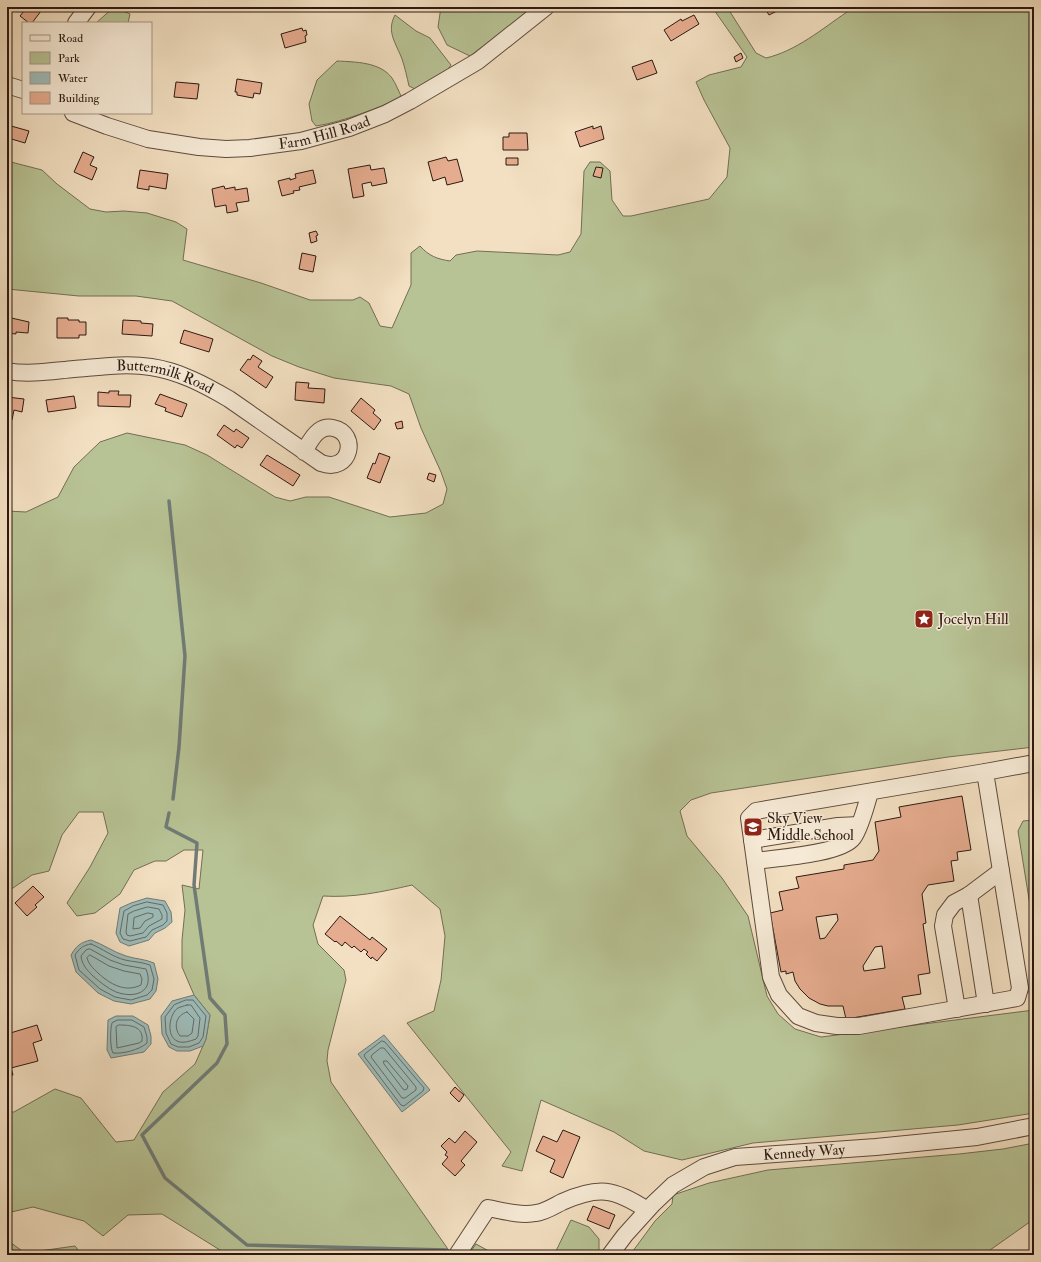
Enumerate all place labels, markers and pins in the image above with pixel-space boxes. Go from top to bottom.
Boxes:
place icon: Jocelyn Hill [913,608,935,630]
place label: Jocelyn Hill [937,610,1009,630]
place label: Sky View Middle School [767,809,854,845]
school or university icon: Sky View Middle School [742,816,764,838]

